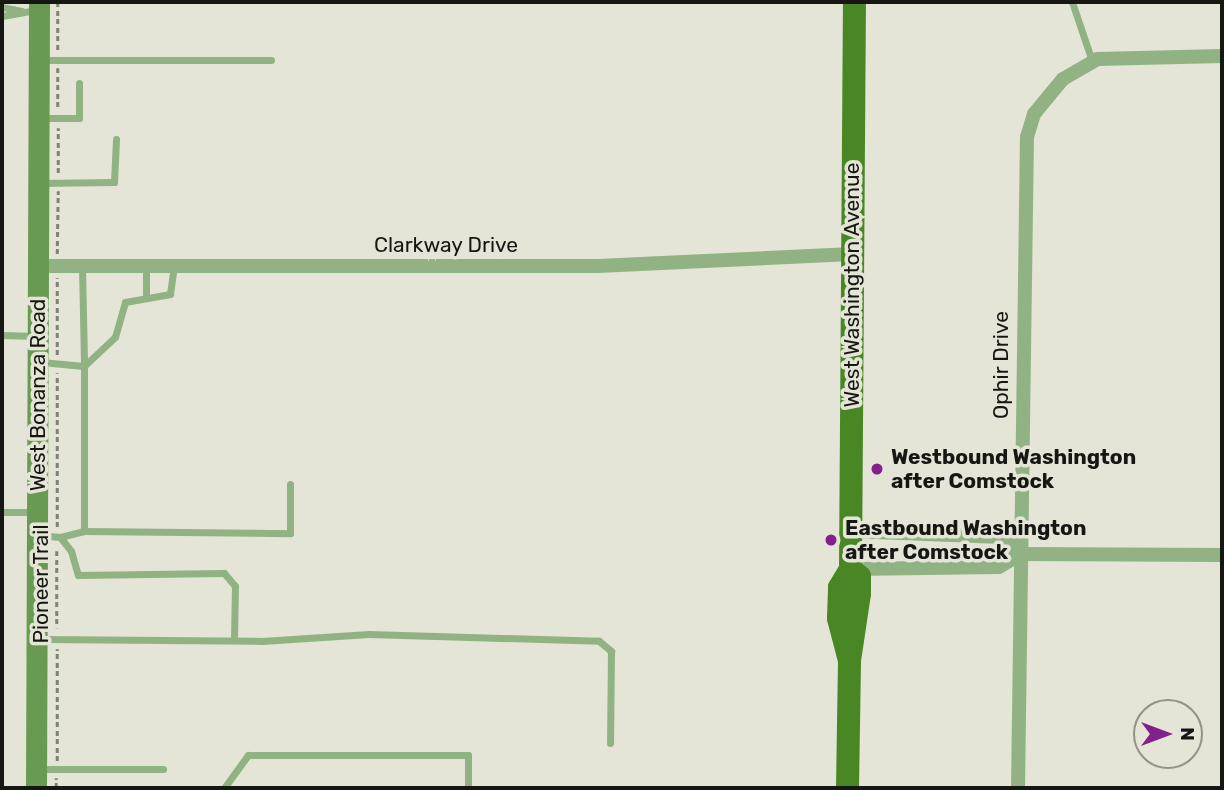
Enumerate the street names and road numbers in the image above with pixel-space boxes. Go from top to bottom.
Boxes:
street label: West Washington Avenue [839,162,865,408]
street label: Clarkway Drive [374,232,518,258]
street label: West Bonanza Road [25,299,51,491]
street label: Ophir Drive [988,311,1014,419]
street label: Pioneer Trail [28,524,54,644]

